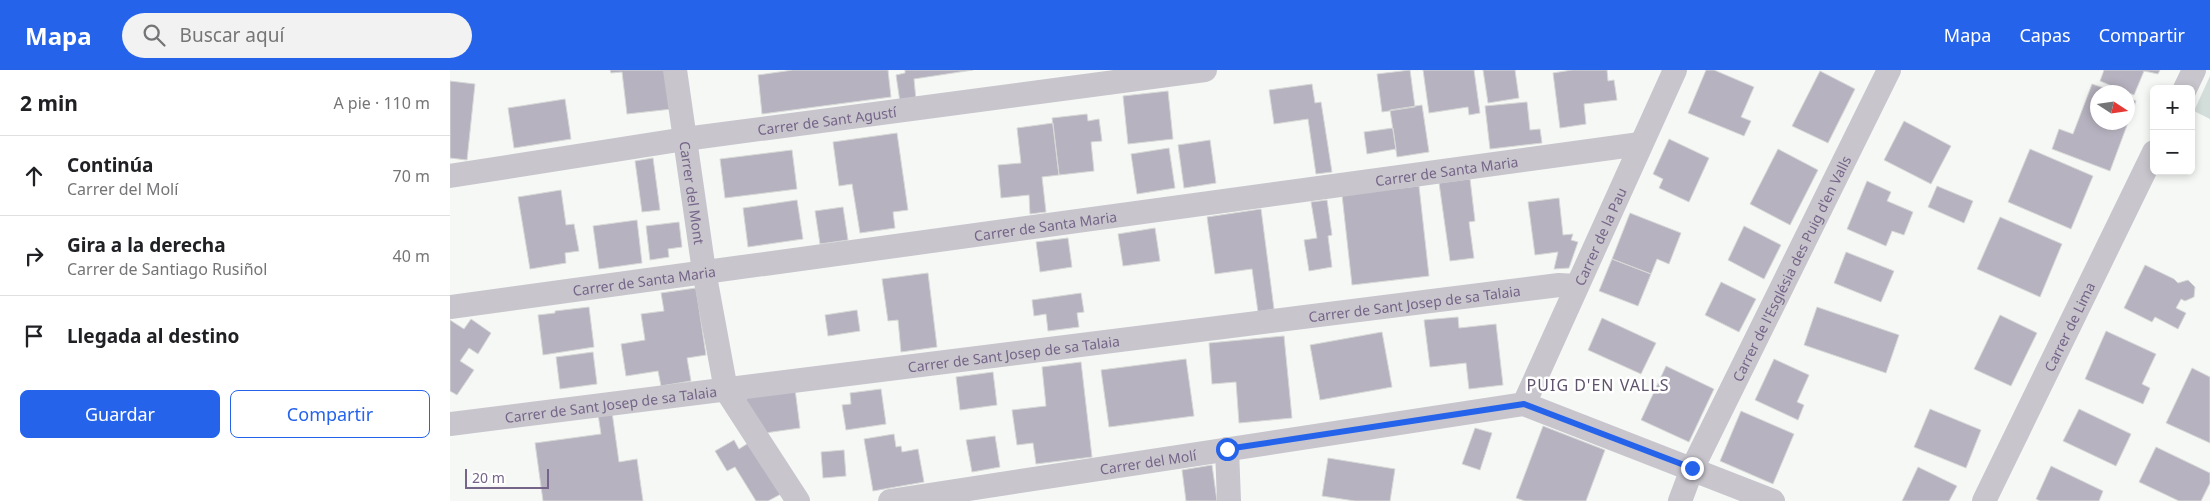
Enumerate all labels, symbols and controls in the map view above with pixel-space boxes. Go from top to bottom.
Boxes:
search box [122,13,472,58]
text: Mapa [25,19,92,52]
icon: search [140,21,168,49]
text: Buscar aquí [180,22,284,48]
text: Mapa [1944,23,1991,47]
text: Capas [2019,23,2071,47]
text: Compartir [2099,23,2185,47]
north arrow [2090,85,2135,130]
map controls [2150,85,2195,175]
button: + [2150,85,2195,130]
text: 2 min [20,89,78,117]
text: A pie · 110 m [333,92,430,114]
street label: Carrer de Sant Agustí [756,101,898,139]
button: − [2150,130,2195,175]
street label: Carrer del Mont [676,140,710,246]
street label: Carrer de Santa Maria [1374,151,1519,190]
text: Continúa [67,152,153,178]
street label: Carrer de l'Església des Puig d'en Valls [1727,152,1855,385]
icon: ahead [20,162,48,190]
text: 70 m [393,165,430,187]
text: Carrer del Molí [67,178,178,200]
street label: Carrer de la Pau [1569,184,1630,288]
street label: Carrer de Santa Maria [973,206,1118,245]
text: Gira a la derecha [67,232,226,258]
icon: right [20,242,48,270]
text: 40 m [393,245,430,267]
text: Carrer de Santiago Rusiñol [67,258,267,280]
street label: Carrer de Santa Maria [571,261,717,300]
street label: Carrer de Lima [2039,279,2099,375]
street label: Carrer de Sant Josep de sa Talaia [1307,280,1522,326]
icon: arrive [20,322,48,350]
text: Llegada al destino [67,323,239,349]
street label: Carrer de Sant Josep de sa Talaia [906,331,1121,376]
district label: PUIG D'EN VALLS [1527,374,1669,396]
street label: Carrer de Sant Josep de sa Talaia [504,381,718,427]
button: Guardar [20,390,220,438]
button: Compartir [230,390,430,438]
route start [1216,438,1239,461]
street label: Carrer del Molí [1098,445,1198,478]
route end [1681,457,1704,480]
scale bar [465,466,549,489]
text: 20 m [472,468,505,487]

